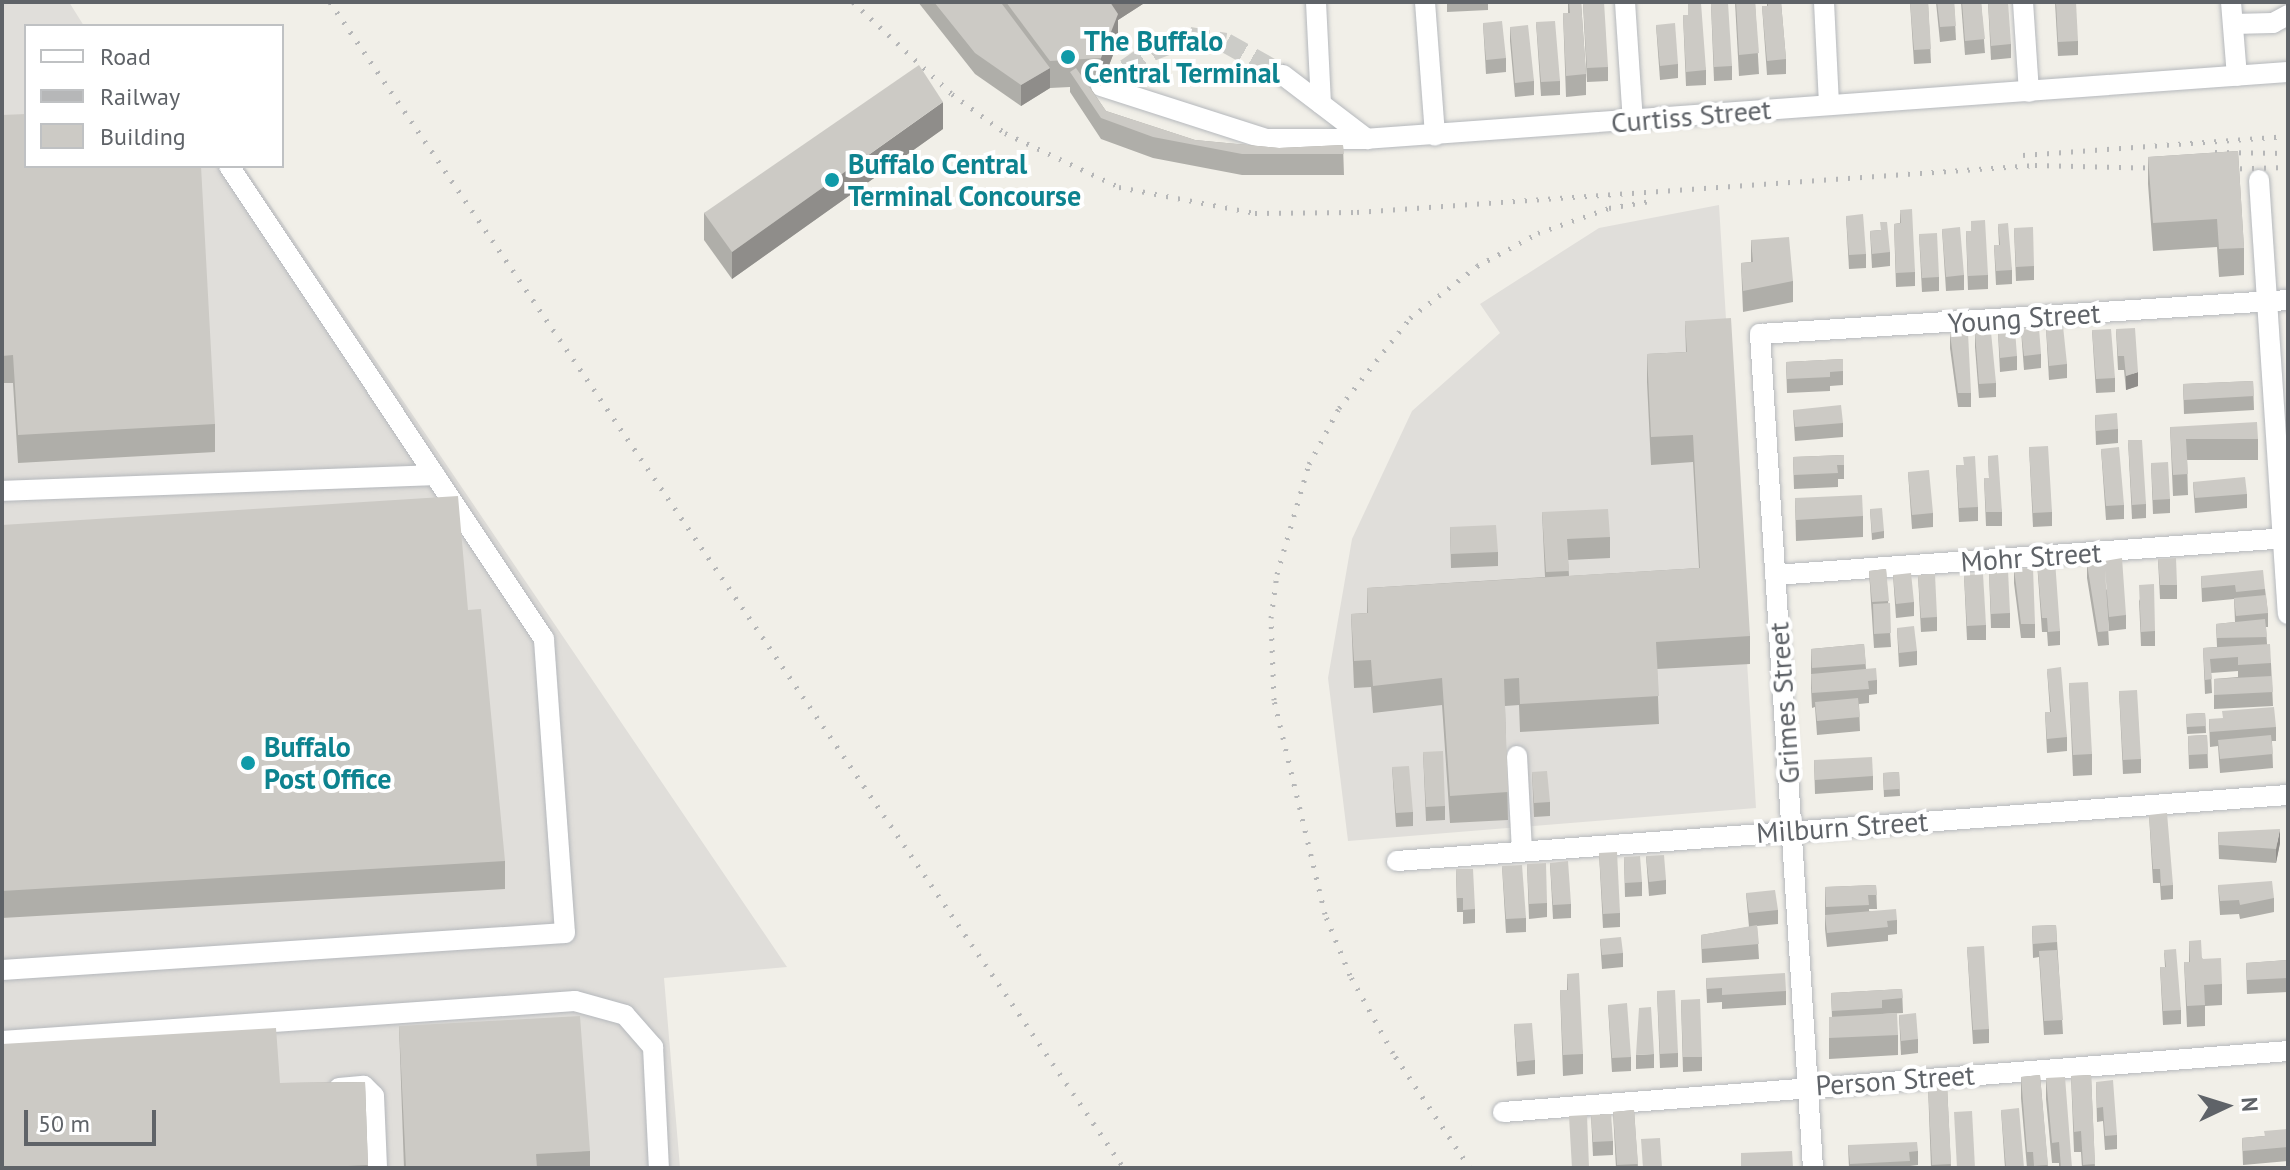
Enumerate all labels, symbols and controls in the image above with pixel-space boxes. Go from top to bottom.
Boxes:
legend [24,24,284,168]
place label: The Buffalo Central Terminal [1084,24,1281,90]
text: Road [100,41,151,72]
marker: The Buffalo Central Terminal [1059,48,1077,66]
text: Railway [100,81,180,112]
street label: Curtiss Street [1610,92,1772,140]
text: Building [100,121,186,152]
place label: Buffalo Central Terminal Concourse [848,147,1081,213]
marker: Buffalo Central Terminal Concourse [823,171,841,189]
street label: Young Street [1947,296,2101,340]
street label: Mohr Street [1960,535,2102,579]
street label: Grimes Street [1762,621,1806,785]
place label: Buffalo Post Office [264,730,392,796]
marker: Buffalo Post Office [239,754,257,772]
street label: Milburn Street [1755,804,1929,850]
street label: Person Street [1814,1058,1976,1102]
north arrow [2186,1066,2266,1146]
scale bar [28,1094,160,1144]
text: N [2235,1096,2264,1113]
text: 50 m [38,1108,90,1139]

